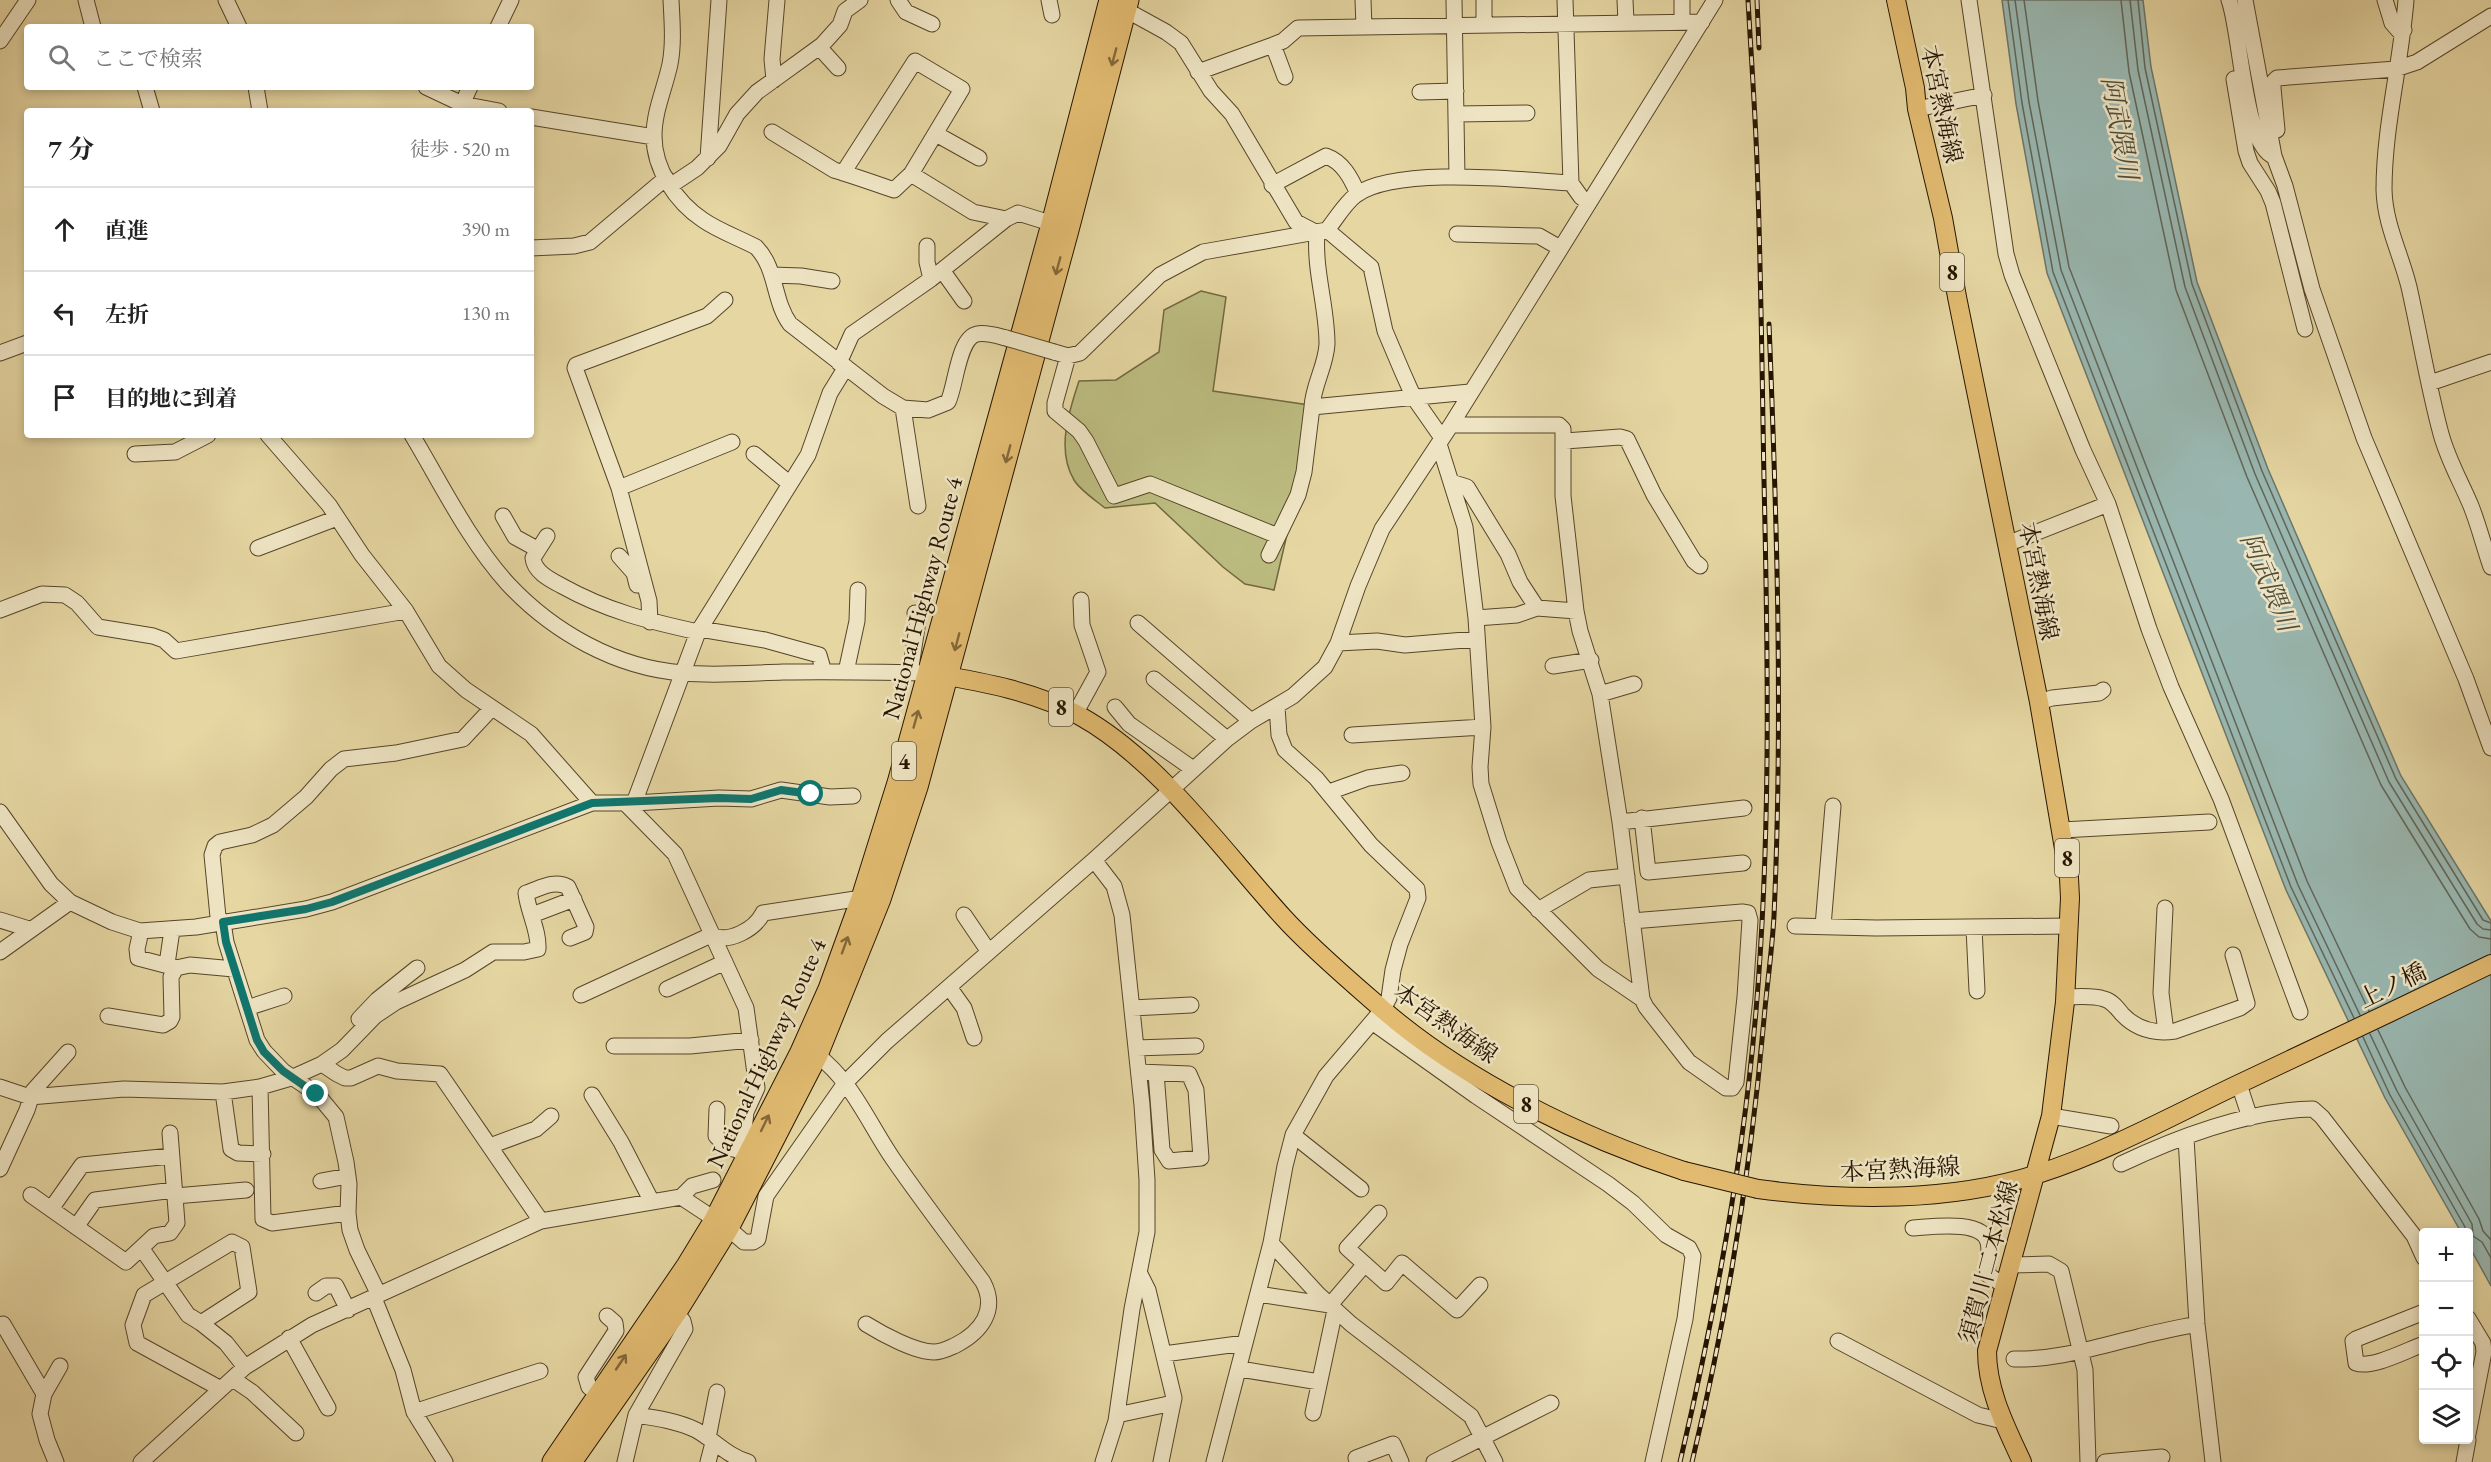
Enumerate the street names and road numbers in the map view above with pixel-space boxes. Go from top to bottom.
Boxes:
street label: 本宮熱海線 [1914,42,1970,166]
road number: 8 [1940,253,1964,291]
street label: National Highway Route 4 [875,473,969,723]
street label: 本宮熱海線 [2012,519,2066,643]
road number: 8 [1049,688,1073,726]
road number: 4 [892,742,916,780]
road number: 8 [2055,839,2079,877]
street label: National Highway Route 4 [699,933,833,1173]
street label: 上ノ橋 [2353,955,2431,1015]
street label: 本宮熱海線 [1388,976,1504,1070]
road number: 8 [1514,1085,1538,1123]
street label: 本宮熱海線 [1839,1150,1961,1188]
street label: 須賀川二本松線 [1951,1177,2025,1347]

